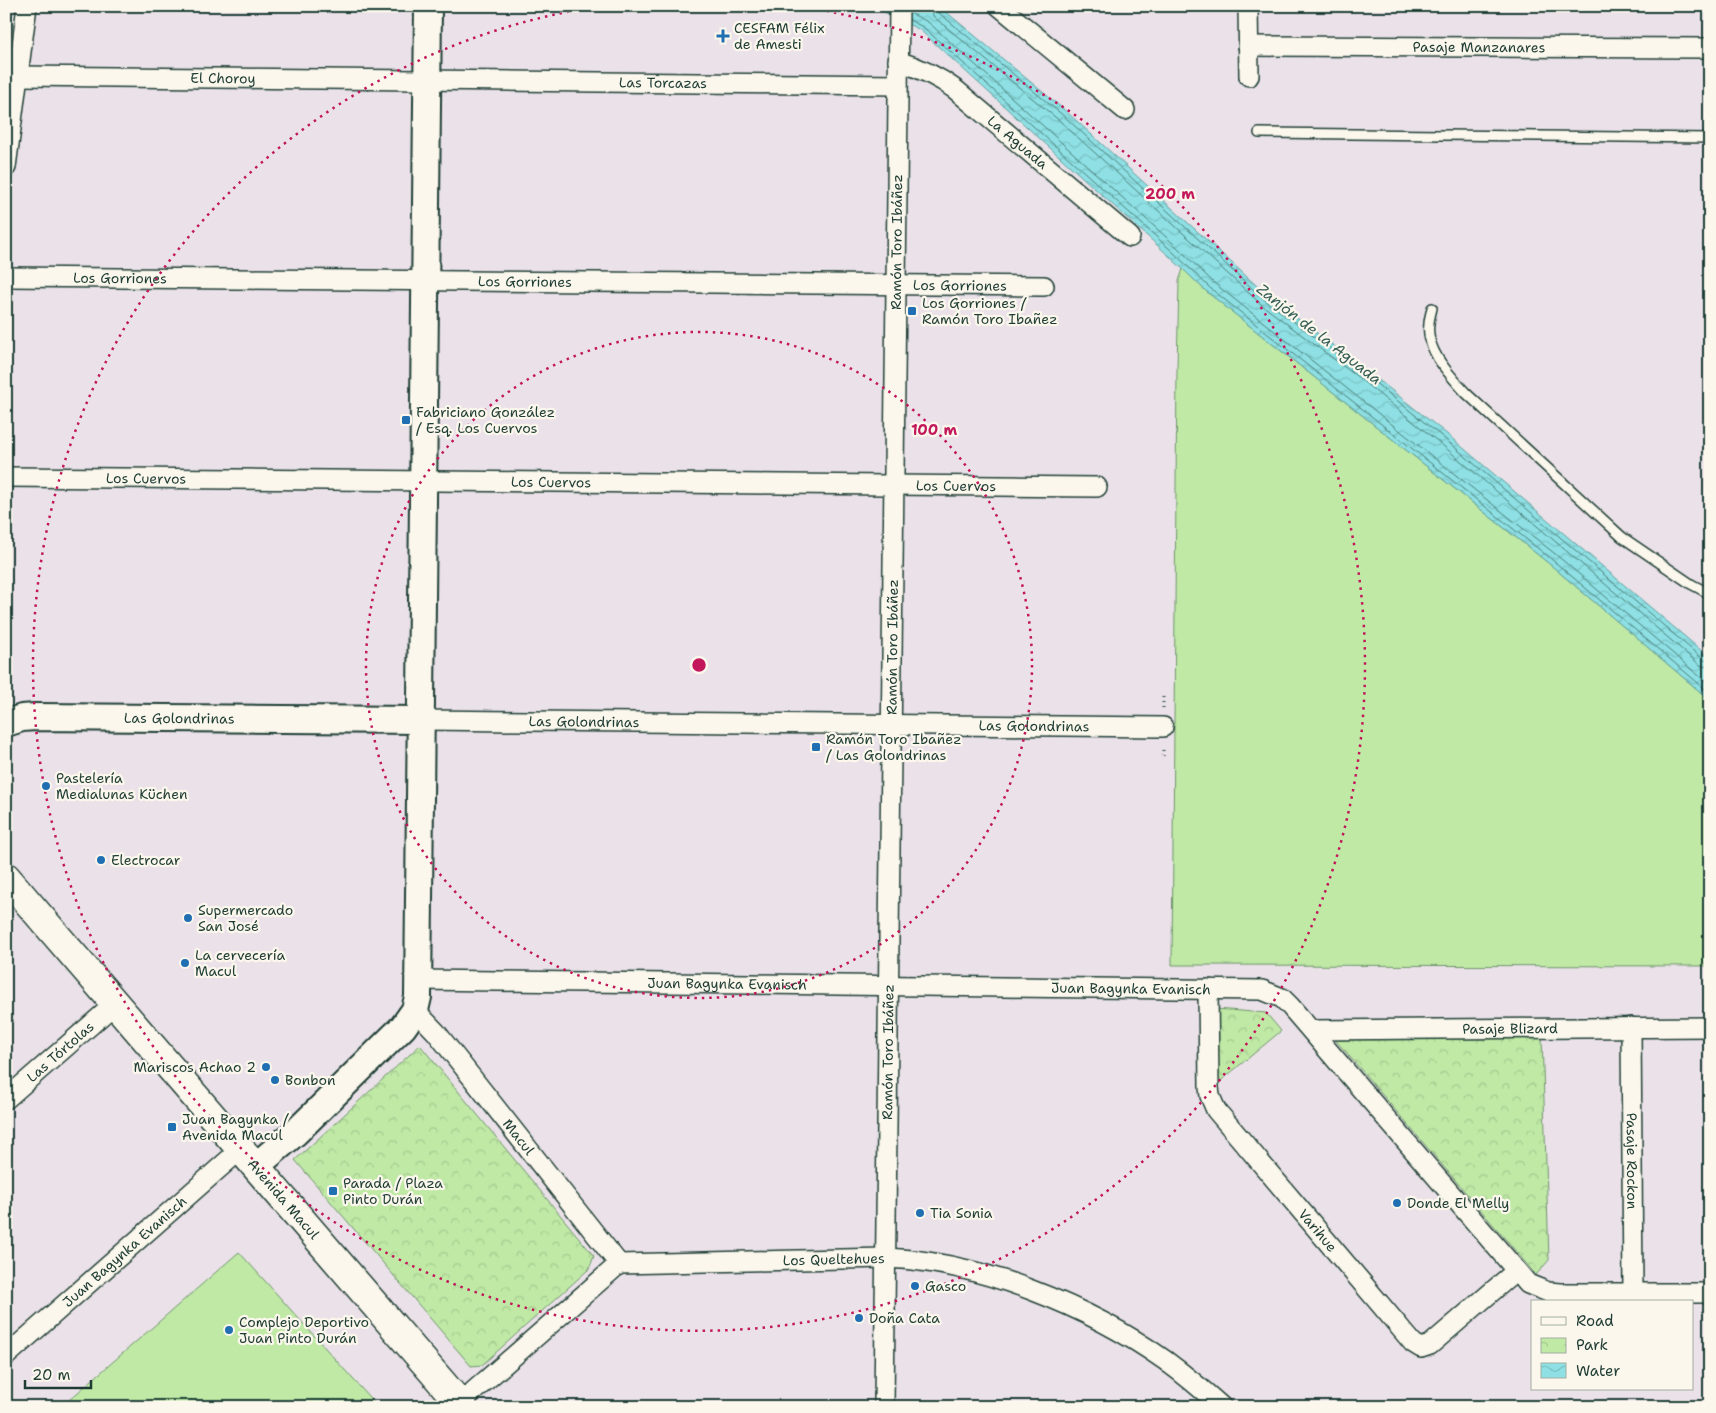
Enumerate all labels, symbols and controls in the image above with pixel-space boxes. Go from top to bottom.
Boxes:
place label: CESFAM Félix de Amesti [734,19,825,53]
marker: CESFAM Félix de Amesti [716,29,730,43]
street label: Pasaje Manzanares [1413,38,1545,56]
street label: El Choroy [190,69,256,87]
street label: Las Torcazas [619,73,707,92]
street label: La Aguada [984,111,1052,173]
street label: Ramón Toro Ibáñez [887,174,906,310]
text: 200 m [1145,184,1195,204]
street label: Los Gorriones [73,269,167,287]
street label: Los Gorriones [478,272,572,291]
street label: Los Gorriones [913,276,1007,295]
water label: Zanjón de la Aguada [1252,279,1386,389]
place label: Los Gorriones / Ramón Toro Ibañez [922,294,1057,328]
marker: Los Gorriones / Ramón Toro Ibañez [906,305,918,317]
place label: Fabriciano González / Esq. Los Cuervos [416,403,555,437]
marker: Fabriciano González / Esq. Los Cuervos [400,414,412,426]
text: 100 m [911,420,957,440]
street label: Los Cuervos [106,469,186,488]
street label: Los Cuervos [511,473,591,491]
street label: Los Cuervos [916,476,996,495]
street label: Ramón Toro Ibáñez [882,579,902,715]
centre of rings [690,656,708,674]
street label: Las Golondrinas [124,709,235,728]
street label: Las Golondrinas [528,712,640,731]
street label: Las Golondrinas [978,716,1090,735]
place label: Ramón Toro Ibañez / Las Golondrinas [826,730,961,764]
marker: Ramón Toro Ibañez / Las Golondrinas [810,741,822,753]
place label: Pastelería Medialunas Küchen [56,769,188,803]
marker: Pastelería Medialunas Küchen [40,780,52,792]
place label: Electrocar [111,851,181,869]
marker: Electrocar [95,854,107,866]
place label: Supermercado San José [198,901,293,935]
marker: Supermercado San José [182,912,194,924]
place label: La cervecería Macul [195,946,285,980]
marker: La cervecería Macul [179,957,191,969]
street label: Juan Bagynka Evanisch [647,974,807,994]
street label: Juan Bagynka Evanisch [1051,978,1211,998]
street label: Ramón Toro Ibáñez [878,984,898,1120]
street label: Las Tórtolas [23,1017,98,1086]
street label: Pasaje Blizard [1462,1019,1558,1038]
place label: Mariscos Achao 2 [134,1058,256,1076]
marker: Mariscos Achao 2 [260,1061,272,1073]
place label: Bonbon [285,1071,336,1089]
marker: Bonbon [269,1074,281,1086]
place label: Juan Bagynka / Avenida Macul [182,1110,289,1144]
street label: Pasaje Rockon [1623,1113,1641,1210]
street label: Macul [499,1115,539,1159]
marker: Juan Bagynka / Avenida Macul [166,1121,178,1133]
street label: Avenida Macul [244,1155,324,1244]
place label: Parada / Plaza Pinto Durán [343,1174,443,1208]
marker: Parada / Plaza Pinto Durán [327,1185,339,1197]
street label: Juan Bagynka Evanisch [59,1192,190,1311]
place label: Donde El Melly [1407,1194,1509,1212]
marker: Donde El Melly [1391,1197,1403,1209]
place label: Tia Sonia [930,1204,993,1222]
street label: Varihue [1294,1205,1341,1256]
marker: Tia Sonia [914,1207,926,1219]
street label: Los Queltehues [783,1249,885,1269]
place label: Gasco [925,1277,966,1295]
marker: Gasco [909,1280,921,1292]
legend [1531,1300,1694,1390]
place label: Doña Cata [869,1309,940,1327]
text: Road [1576,1311,1614,1331]
marker: Doña Cata [853,1312,865,1324]
place label: Complejo Deportivo Juan Pinto Durán [239,1313,369,1347]
marker: Complejo Deportivo Juan Pinto Durán [223,1324,235,1336]
text: Park [1576,1335,1608,1355]
scale bar [25,1358,91,1390]
text: Water [1576,1361,1620,1381]
text: 20 m [32,1365,71,1385]

